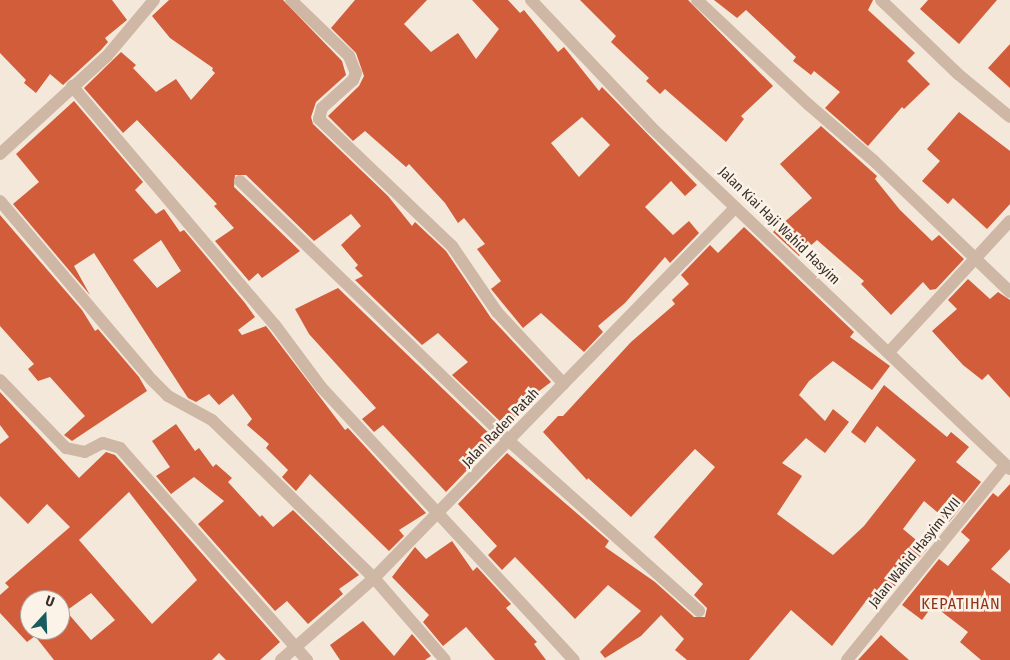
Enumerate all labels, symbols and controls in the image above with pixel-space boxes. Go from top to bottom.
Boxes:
street label: Jalan Kiai Haji Wahid Hasyim [715,164,843,288]
street label: Jalan Raden Patah [459,385,543,471]
street label: Jalan Wahid Hasyim XVII [866,495,964,611]
north arrow [20,590,70,640]
text: U [43,592,57,611]
district label: KEPATIHAN [920,594,1002,614]

